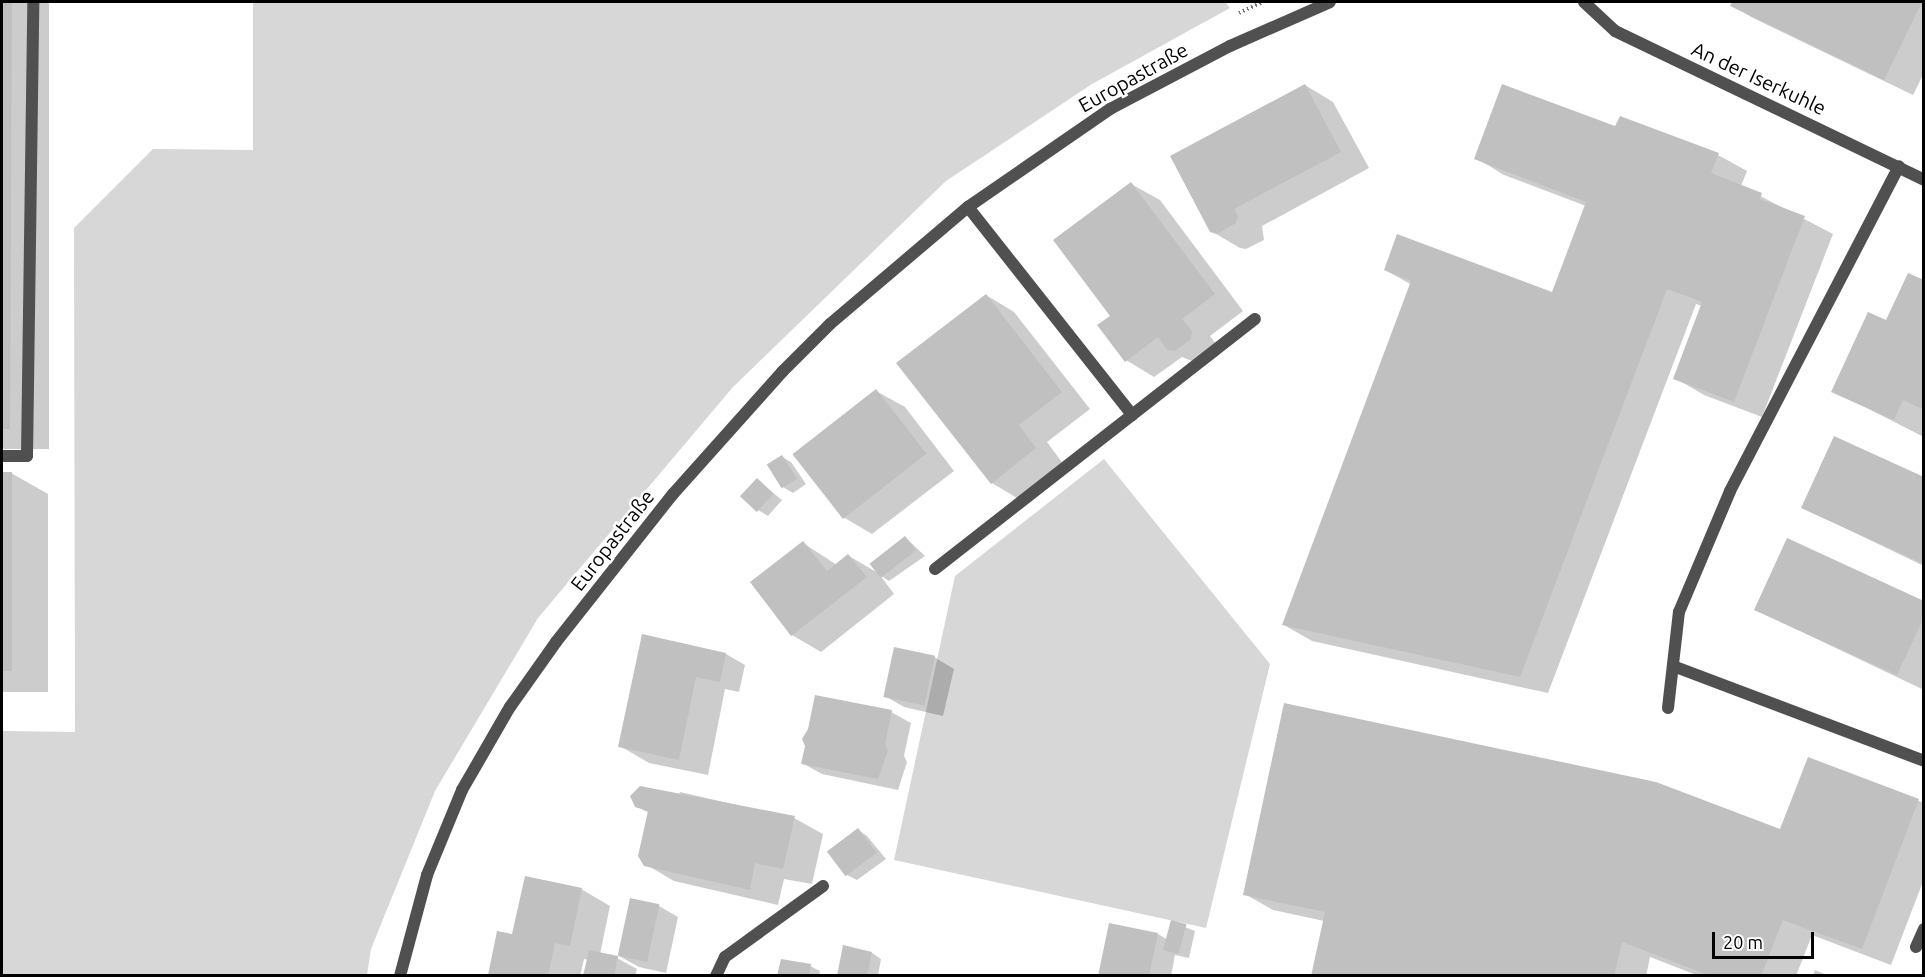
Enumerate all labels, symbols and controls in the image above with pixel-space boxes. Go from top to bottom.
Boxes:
street label: An der Iserkuhle [1688,36,1830,120]
street label: Europastraße [1074,37,1192,117]
street label: Europastraße [565,485,659,595]
scale bar [1715,920,1817,958]
text: 20 m [1723,932,1763,952]

